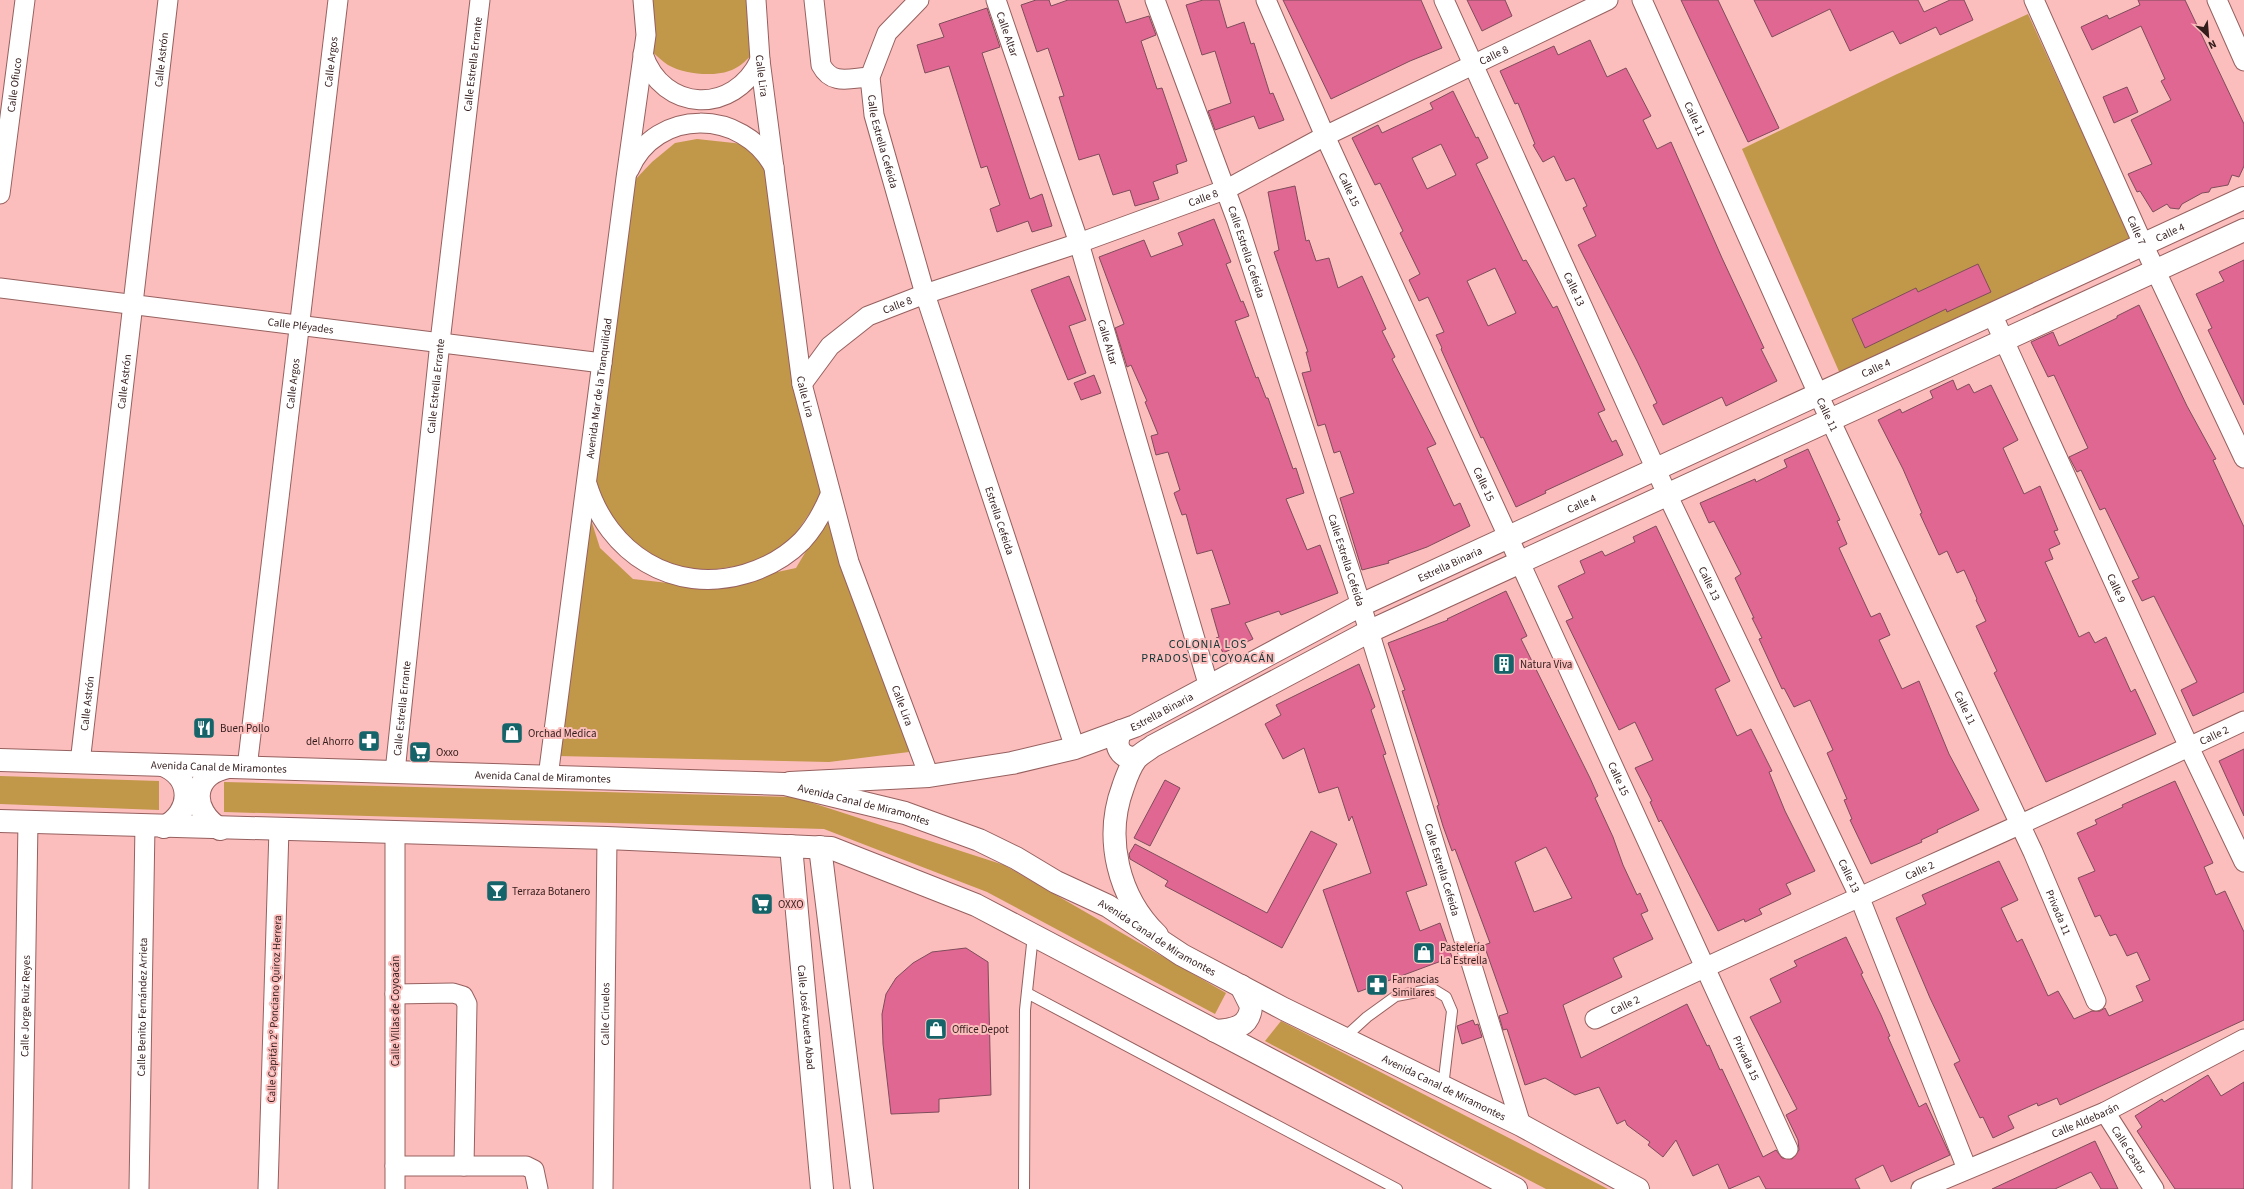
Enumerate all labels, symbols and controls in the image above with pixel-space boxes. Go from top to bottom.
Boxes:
street label: Calle Altar [993,10,1022,59]
street label: Calle Estrella Errante [460,16,486,113]
north arrow [2188,16,2228,56]
street label: Calle Astrón [151,31,172,88]
street label: Calle Argos [321,36,342,88]
text: N [2206,36,2219,53]
street label: Calle 8 [1477,42,1511,69]
street label: Calle Lira [752,54,772,98]
street label: Calle Ofiuco [4,57,26,113]
street label: Calle Estrella Cefeida [864,94,902,190]
street label: Calle 11 [1680,99,1709,138]
street label: Calle 15 [1335,170,1363,209]
street label: Calle 8 [1186,186,1221,210]
street label: Calle Estrella Cefeida [1224,204,1268,300]
street label: Calle 7 [2123,213,2149,247]
street label: Calle 4 [2153,219,2188,246]
street label: Calle 13 [1560,270,1588,309]
street label: Calle 8 [880,292,915,318]
street label: Calle Pléyades [267,314,335,338]
street label: Avenida Mar de la Tranquilidad [583,317,616,460]
street label: Calle Altar [1094,318,1121,367]
street label: Calle Estrella Errante [423,337,448,434]
street label: Calle Astrón [114,353,135,410]
street label: Calle 4 [1859,355,1893,381]
street label: Calle Argos [283,357,304,410]
street label: Calle Lira [793,375,818,419]
street label: Calle 11 [1813,395,1842,434]
street label: Calle 15 [1469,465,1498,504]
street label: Estrella Cefeida [981,485,1018,557]
street label: Calle 4 [1565,490,1599,517]
street label: Calle Estrella Cefeida [1324,512,1368,608]
street label: Estrella Binaria [1415,543,1485,586]
street label: Calle 13 [1695,564,1724,603]
street label: Calle 9 [2103,571,2129,605]
district label: COLONIA LOS PRADOS DE COYOACÁN [1141,636,1275,667]
building icon: Natura Viva [1491,651,1517,677]
place label: Natura Viva [1520,657,1572,672]
street label: Calle Estrella Errante [390,660,415,757]
street label: Calle Astrón [77,675,98,732]
street label: Calle Lira [888,683,917,728]
street label: Calle 11 [1950,688,1979,727]
street label: Estrella Binaria [1128,689,1196,735]
restaurant icon: Buen Pollo [191,715,217,741]
shop icon: Orchad Medica [499,720,525,746]
place label: Buen Pollo [220,721,270,736]
street label: Calle 2 [2197,722,2231,749]
place label: Orchad Medica [528,726,597,741]
pharmacy icon: del Ahorro [356,728,382,754]
place label: del Ahorro [306,734,354,749]
supermarket icon: Oxxo [407,739,433,765]
place label: Oxxo [436,745,459,760]
street label: Avenida Canal de Miramontes [151,758,287,777]
street label: Calle 15 [1604,759,1633,799]
street label: Avenida Canal de Miramontes [475,768,611,787]
street label: Avenida Canal de Miramontes [796,780,932,830]
street label: Calle Estrella Cefeida [1421,821,1463,918]
street label: Calle 13 [1834,856,1863,895]
street label: Calle 2 [1903,857,1937,884]
bar icon: Terraza Botanero [484,878,510,904]
place label: Terraza Botanero [512,884,590,899]
street label: Privada 11 [2042,887,2074,938]
supermarket icon: OXXO [749,891,775,917]
street label: Avenida Canal de Miramontes [1096,896,1219,980]
place label: OXXO [778,897,804,912]
street label: Calle Capitán 2º Ponciano Quiroz Herrera [264,915,285,1103]
street label: Calle Benito Fernández Arrieta [134,937,151,1077]
shop icon: Pastelería La Estrella [1411,940,1437,966]
place label: Pastelería La Estrella [1440,940,1487,968]
street label: Calle Jorge Ruiz Reyes [17,955,34,1057]
street label: Calle Villas de Coyoacán [388,956,403,1066]
street label: Calle José Azueta Abad [794,964,818,1070]
pharmacy icon: Farmacias Similares [1364,972,1390,998]
place label: Farmacias Similares [1392,972,1439,1000]
street label: Calle Ciruelos [598,982,613,1045]
street label: Calle 2 [1608,992,1642,1019]
shop icon: Office Depot [923,1016,949,1042]
place label: Office Depot [952,1022,1009,1037]
street label: Privada 15 [1729,1033,1763,1083]
street label: Avenida Canal de Miramontes [1379,1051,1508,1125]
street label: Calle Aldebarán [2049,1099,2122,1142]
street label: Calle Castor [2108,1123,2150,1177]

